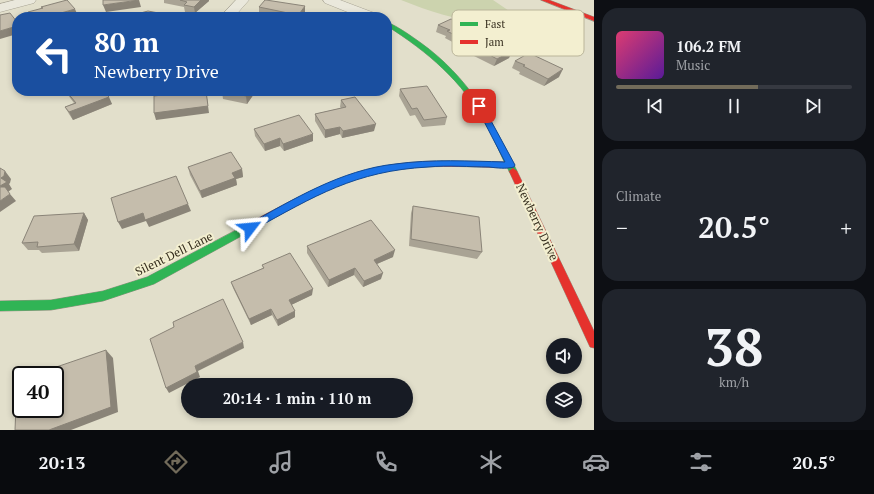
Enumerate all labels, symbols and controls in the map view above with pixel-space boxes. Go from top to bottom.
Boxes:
legend [452,10,584,56]
text: Fast [485,17,505,31]
text: 80 m [94,23,159,60]
icon: left [28,28,80,80]
text: Jam [485,35,504,49]
text: 106.2 FM [676,36,741,56]
text: Music [676,56,710,74]
text: Newberry Drive [94,59,219,83]
pin [462,89,496,123]
icon: arrive [468,95,490,117]
icon: previous [644,95,666,117]
icon: pause [723,95,745,117]
icon: next [802,95,824,117]
street label: Newberry Drive [513,181,562,263]
text: Climate [616,187,661,205]
position arrow [229,207,271,249]
text: 20.5° [698,207,770,247]
text: − [616,213,628,242]
text: + [840,213,852,242]
street label: Silent Dell Lane [132,228,215,279]
text: 38 [705,312,763,381]
map controls [546,338,582,418]
button: sound [546,338,582,374]
speed limit sign: 40 [12,366,64,418]
text: km/h [719,373,749,391]
button: layers [546,382,582,418]
text: 20:14 · 1 min · 110 m [223,388,371,408]
icon: directions [162,448,190,476]
icon: music [267,448,295,476]
icon: phone [372,448,400,476]
icon: climate [477,448,505,476]
icon: car [582,448,610,476]
icon: filters [687,448,715,476]
text: 20:13 [38,450,85,474]
text: 20.5° [792,450,835,474]

